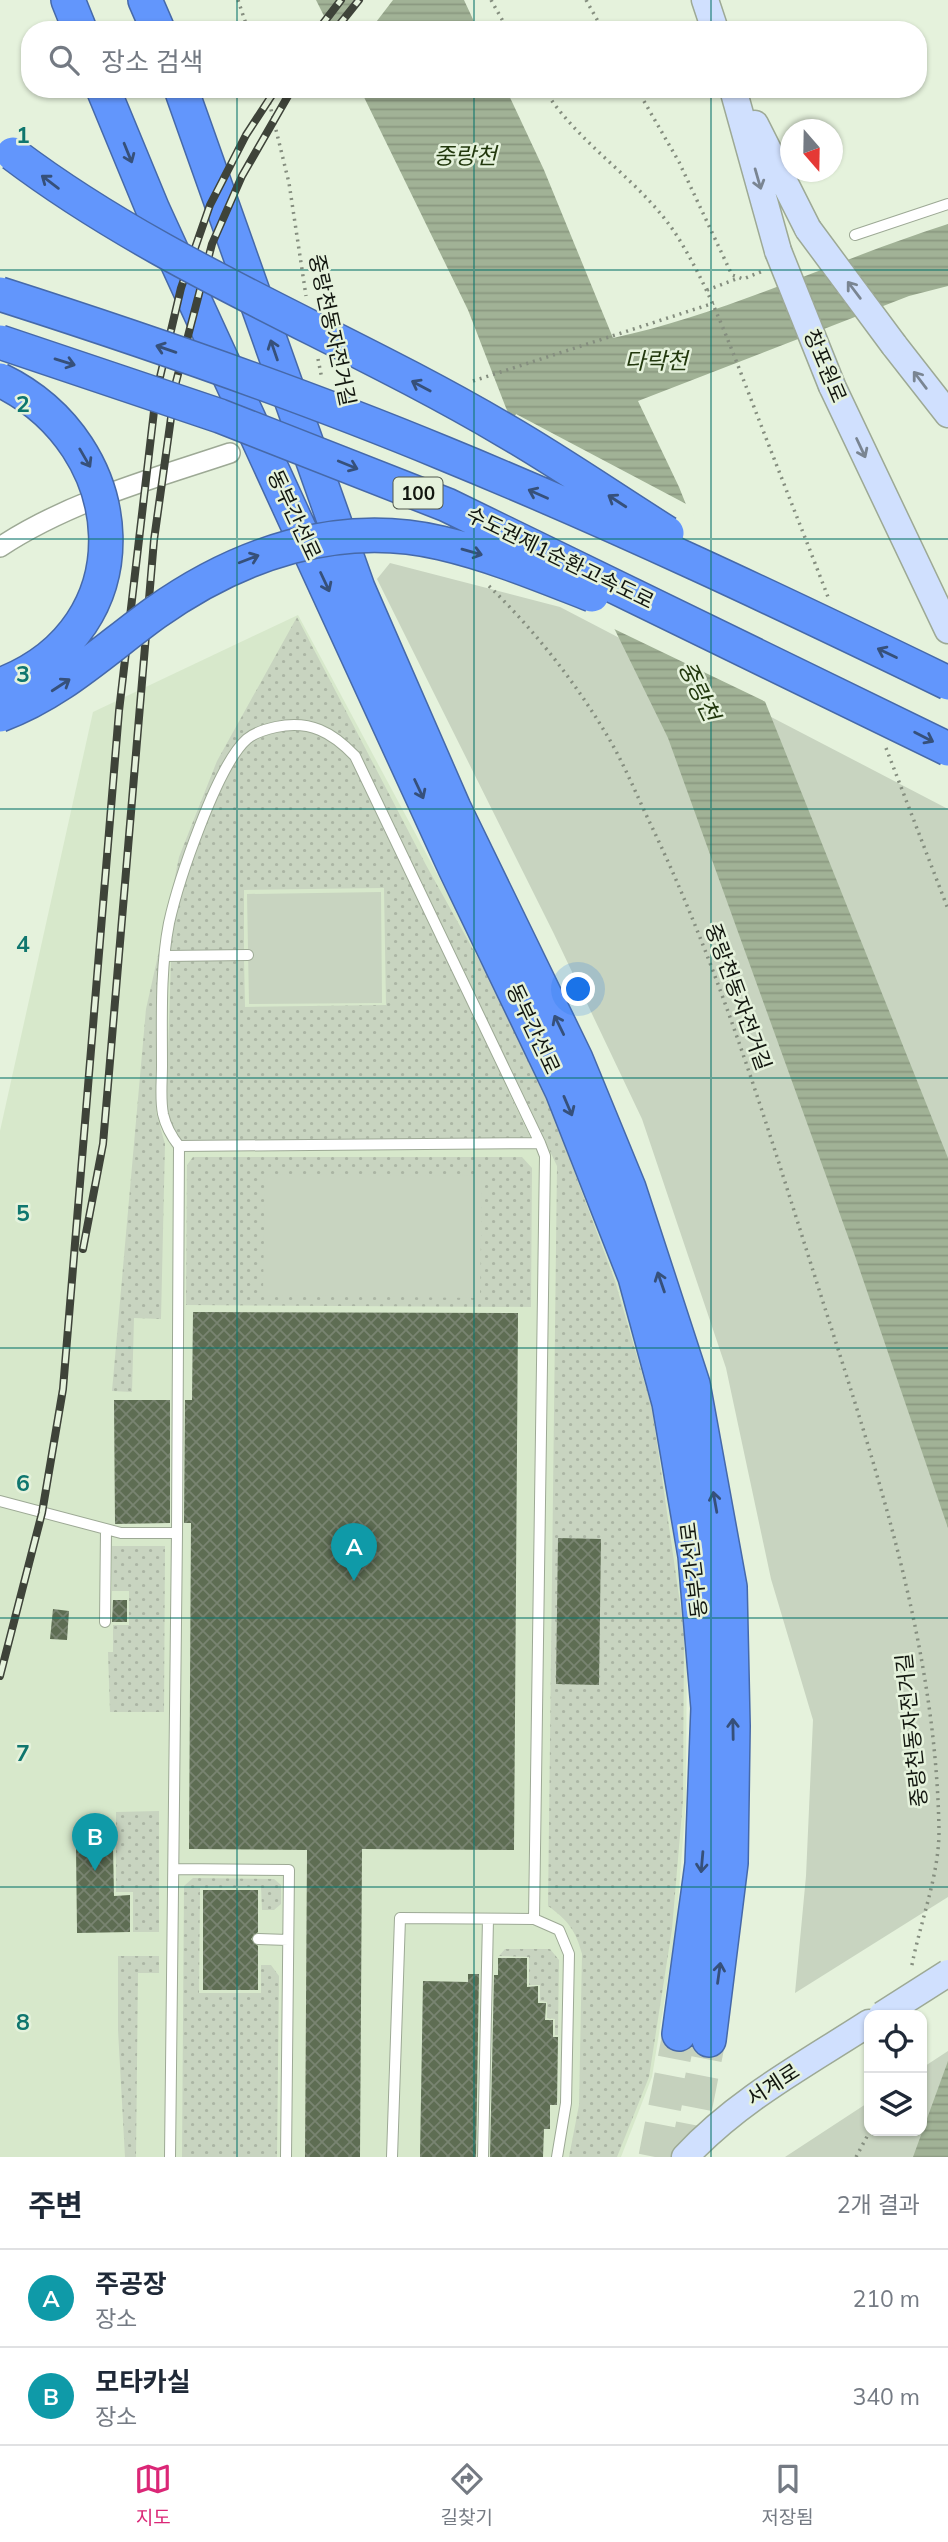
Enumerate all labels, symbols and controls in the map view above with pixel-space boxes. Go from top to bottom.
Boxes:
search box [21,21,927,98]
icon: search [45,41,83,79]
text: 장소 검색 [101,45,203,78]
north arrow [780,119,843,182]
text: 1 [16,120,30,149]
one-way arrow [123,141,136,163]
water label: 중랑천 [433,141,500,170]
one-way arrow [752,167,765,189]
one-way arrow [42,175,60,190]
street label: 중랑천동자전거길 [304,251,362,408]
one-way arrow [847,281,862,299]
street label: 창포원로 [799,325,853,406]
one-way arrow [267,340,279,362]
one-way arrow [156,342,178,354]
water label: 다락천 [624,346,691,375]
one-way arrow [54,357,76,370]
one-way arrow [913,371,928,390]
one-way arrow [411,379,432,392]
text: 2 [16,389,30,418]
one-way arrow [855,437,869,458]
one-way arrow [78,447,92,467]
one-way arrow [337,459,359,472]
street label: 동부간선로 [263,465,327,564]
road number: 100 [394,478,442,508]
one-way arrow [528,487,549,500]
one-way arrow [608,494,627,509]
street label: 수도권제1순환고속도로 [462,500,659,614]
one-way arrow [460,546,483,559]
one-way arrow [238,552,260,565]
one-way arrow [319,571,332,592]
one-way arrow [876,646,898,659]
water label: 중랑천 [673,656,728,728]
text: 3 [16,659,30,688]
one-way arrow [51,678,70,692]
one-way arrow [913,730,934,744]
one-way arrow [413,778,426,799]
street label: 중랑천동자전거길 [700,920,778,1074]
text: 4 [16,929,30,958]
your location [561,972,595,1006]
street label: 동부간선로 [502,979,566,1078]
one-way arrow [552,1015,566,1036]
one-way arrow [563,1095,576,1116]
text: 5 [16,1198,30,1227]
one-way arrow [654,1271,666,1293]
text: 6 [16,1468,30,1497]
one-way arrow [708,1491,721,1514]
street label: 동부간선로 [674,1521,712,1620]
pin: A [331,1523,377,1581]
street label: 중랑천동자전거길 [890,1652,932,1808]
one-way arrow [726,1717,740,1740]
text: 7 [16,1738,30,1767]
pin: B [72,1813,118,1871]
one-way arrow [695,1850,708,1873]
one-way arrow [712,1962,725,1985]
text: 8 [16,2007,30,2036]
map controls [864,2010,927,2136]
button: locate [864,2010,927,2073]
street label: 서계로 [741,2057,804,2111]
button: layers [864,2073,927,2136]
text: 주변 [28,2186,83,2224]
text: 2개 결과 [837,2190,920,2219]
text: 주공장 [95,2267,167,2300]
text: A [42,2284,60,2313]
text: 210 m [852,2284,920,2313]
text: 장소 [95,2304,137,2333]
text: 모타카실 [95,2365,191,2398]
text: B [43,2382,59,2411]
text: 340 m [852,2382,920,2411]
text: 장소 [95,2402,137,2431]
tab: 지도 [134,2460,172,2529]
tab: 길찾기 [441,2460,493,2529]
tab: 저장됨 [761,2460,814,2529]

